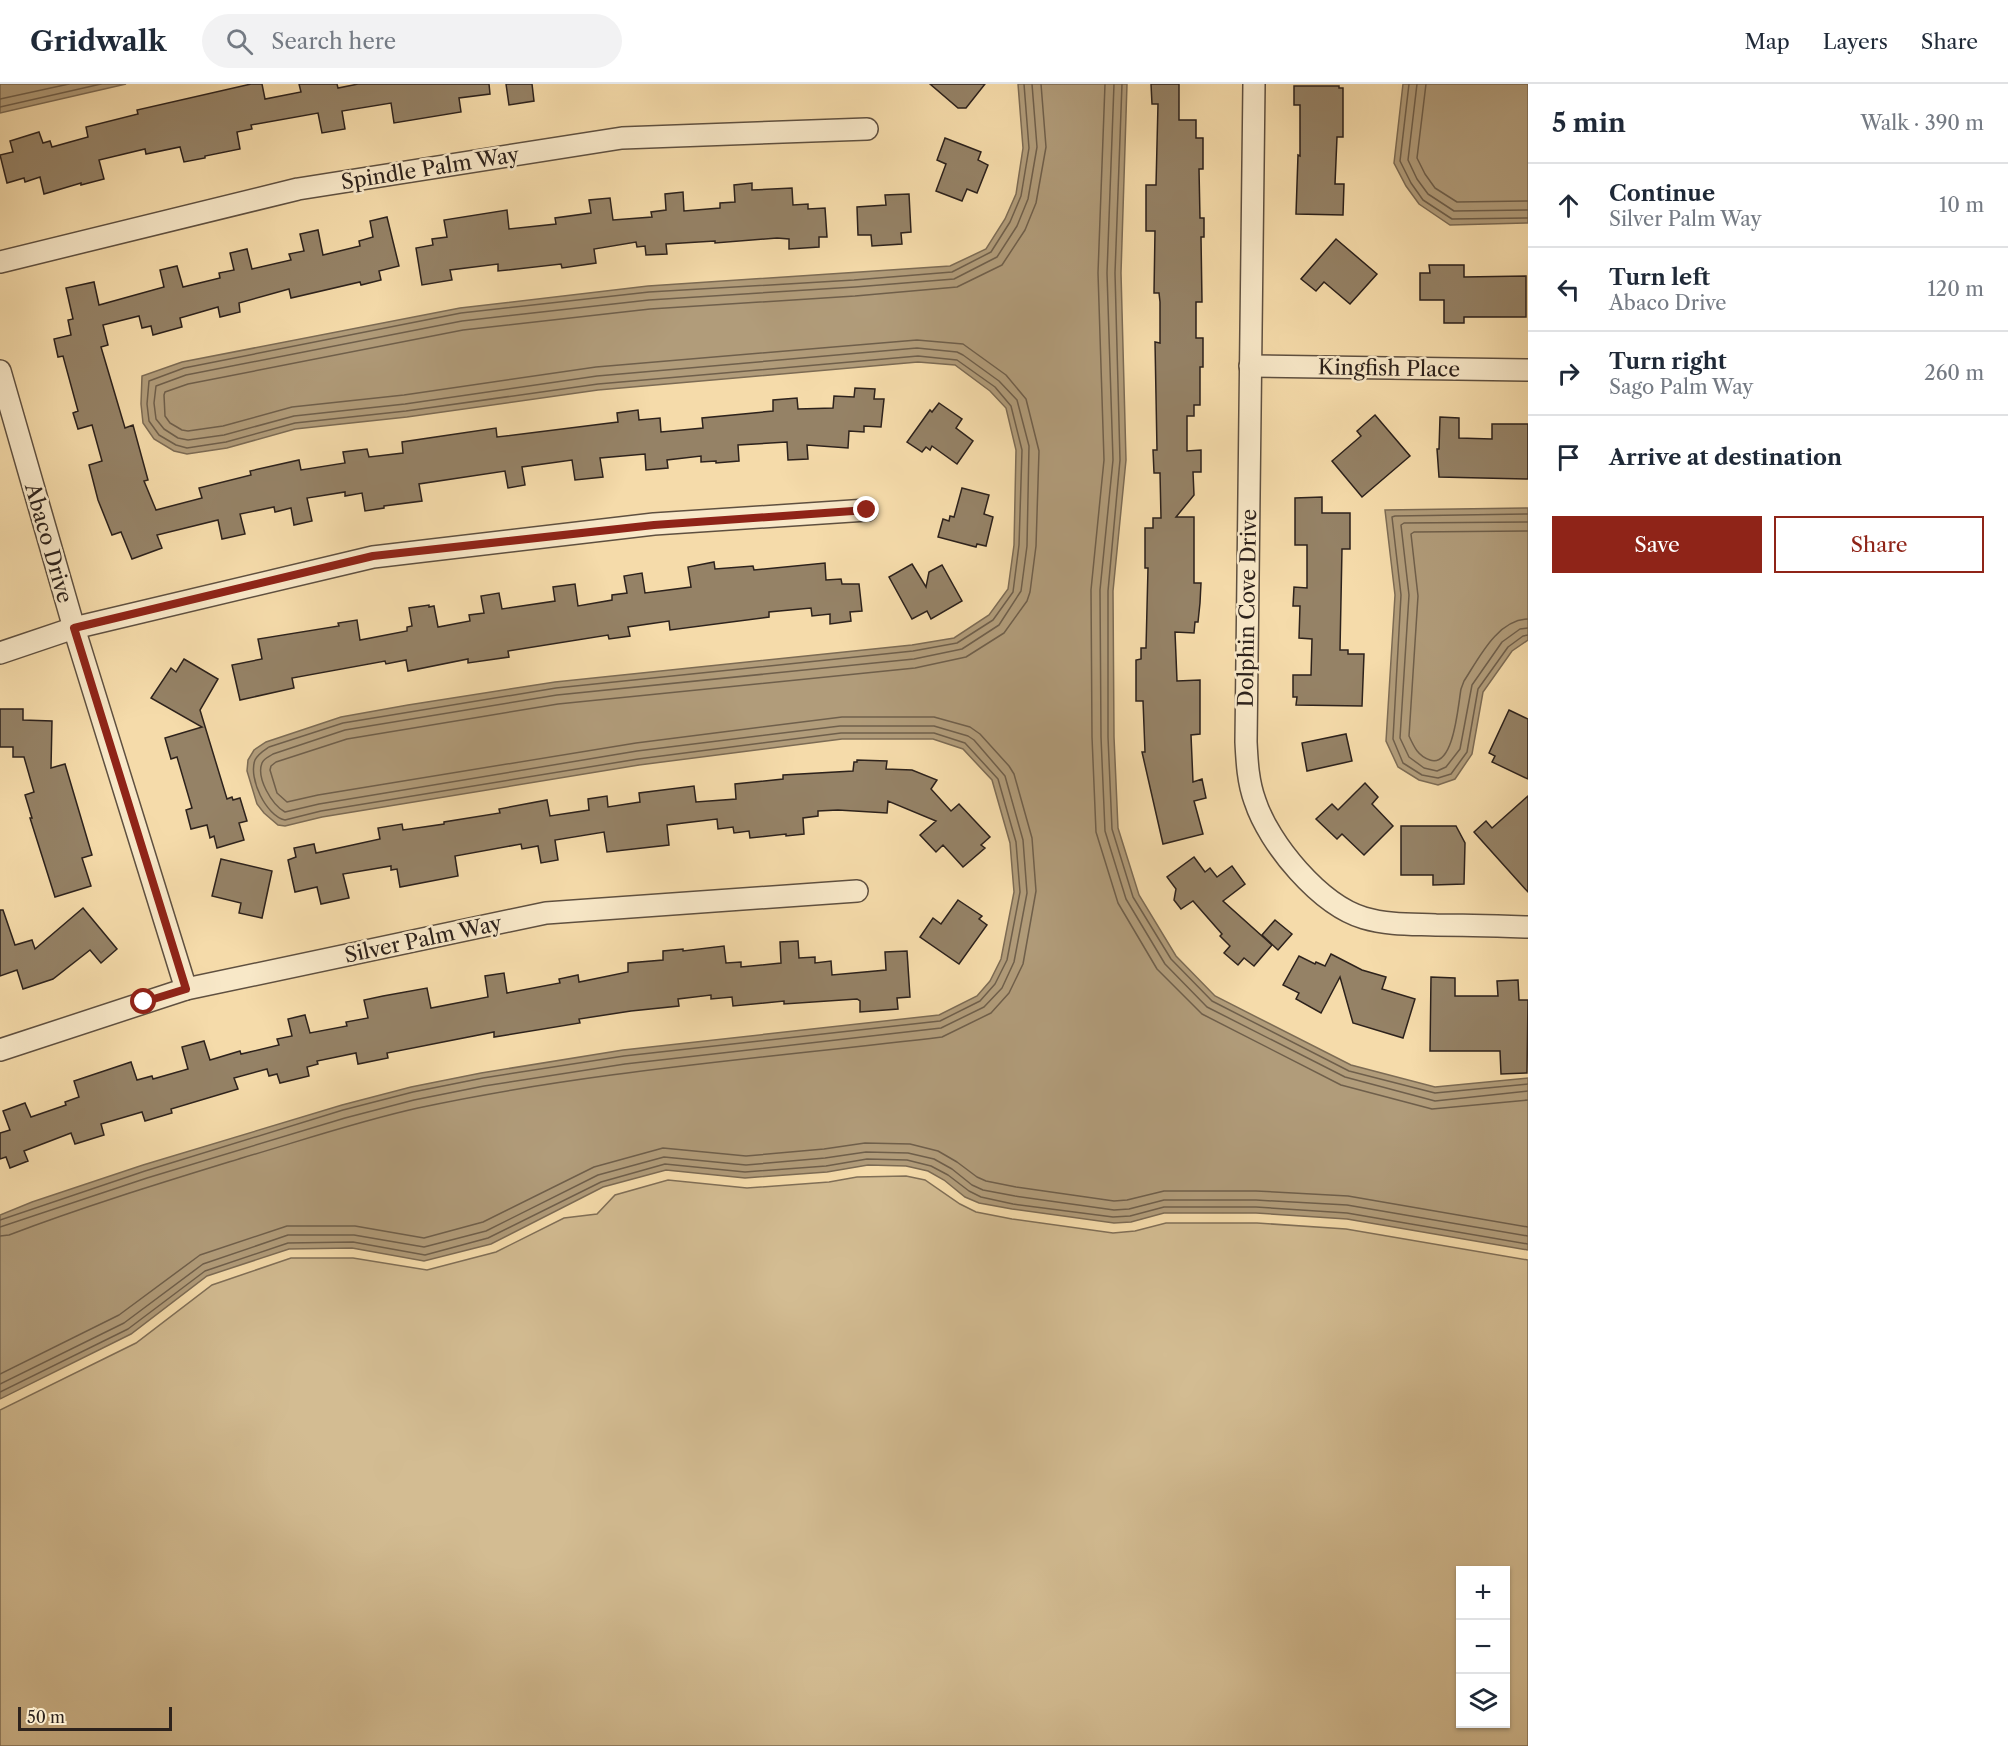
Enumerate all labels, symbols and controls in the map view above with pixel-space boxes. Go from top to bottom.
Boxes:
search box [202,14,622,68]
text: Gridwalk [30,24,166,58]
icon: search [223,25,256,58]
text: Search here [271,28,396,55]
text: Map [1745,29,1790,54]
text: Layers [1823,29,1888,54]
text: Share [1921,29,1978,54]
text: 5 min [1552,107,1626,139]
text: Walk · 390 m [1861,111,1984,135]
street label: Spindle Palm Way [339,142,521,194]
text: Continue [1609,180,1715,207]
icon: ahead [1552,189,1585,222]
text: 10 m [1939,193,1984,217]
text: Silver Palm Way [1609,207,1762,231]
text: Turn left [1609,264,1710,291]
icon: left [1552,273,1585,306]
text: 120 m [1927,277,1984,301]
text: Abaco Drive [1609,291,1727,315]
text: Turn right [1609,348,1727,375]
street label: Kingfish Place [1318,354,1460,382]
icon: right [1552,357,1585,390]
text: 260 m [1924,361,1984,385]
text: Sago Palm Way [1609,375,1753,399]
icon: arrive [1552,441,1585,474]
text: Arrive at destination [1609,444,1842,471]
street label: Abaco Drive [20,479,78,606]
route end [853,496,879,522]
street label: Dolphin Cove Drive [1233,509,1261,707]
button: Save [1552,516,1762,573]
button: Share [1774,516,1984,573]
street label: Silver Palm Way [342,910,504,968]
route start [130,988,156,1014]
map controls [1456,1566,1510,1728]
button: + [1456,1566,1510,1620]
button: − [1456,1620,1510,1674]
button: layers [1456,1674,1510,1728]
scale bar [18,1704,172,1732]
text: 50 m [27,1707,65,1727]

